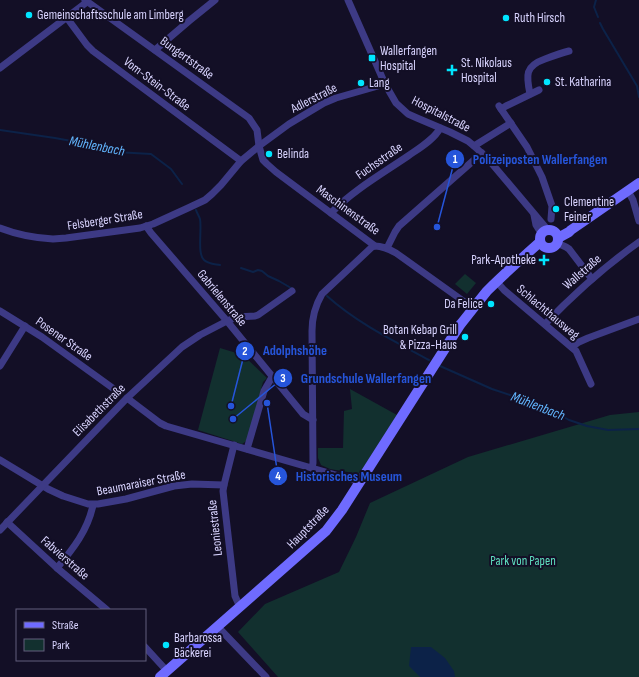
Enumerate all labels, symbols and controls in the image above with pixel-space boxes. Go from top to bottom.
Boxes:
place label: Gemeinschaftsschule am Limberg [37,7,184,23]
marker: Gemeinschaftsschule am Limberg [24,10,34,20]
place label: Ruth Hirsch [514,10,565,26]
marker: Ruth Hirsch [501,13,511,23]
street label: Bungertstraße [157,33,217,83]
place label: Wallerfangen Hospital [380,43,437,74]
marker: Wallerfangen Hospital [367,53,377,63]
street label: Vom-Stein-Straße [120,54,194,114]
place label: St. Nikolaus Hospital [461,55,512,86]
marker: St. Nikolaus Hospital [446,64,458,76]
place label: St. Katharina [555,74,611,90]
place label: Lang [369,75,390,91]
marker: St. Katharina [542,77,552,87]
marker: Lang [356,78,366,88]
street label: Adlerstraße [287,80,340,117]
street label: Hospitalstraße [409,92,473,136]
water label: Mühlenbach [68,132,126,160]
street label: Fuchsstraße [353,139,405,183]
place label: Belinda [277,146,309,162]
callout: Polizeiposten Wallerfangen [445,146,615,172]
marker: Belinda [264,149,274,159]
text: Polizeiposten Wallerfangen [473,151,607,168]
text: 1 [453,152,458,167]
street label: Maschinenstraße [313,182,383,238]
place label: Clementine Feiner [564,194,614,225]
marker: Clementine Feiner [551,204,561,214]
street label: Felsberger Straße [66,206,144,234]
street label: Wallstraße [559,251,605,293]
place label: Park-Apotheke [471,252,536,268]
marker: Park-Apotheke [539,255,549,265]
street label: Gabrielenstraße [194,266,250,330]
street label: Schlachthausweg [513,281,583,343]
place label: Da Felice [444,296,483,312]
marker: Da Felice [486,299,496,309]
street label: Posener Straße [32,313,96,365]
place label: Botan Kebap Grill & Pizza-Haus [383,322,457,353]
marker: Botan Kebap Grill & Pizza-Haus [460,332,470,342]
callout: Adolphshöhe [235,338,334,364]
text: Adolphshöhe [262,342,327,359]
text: 2 [242,344,248,359]
callout: Grundschule Wallerfangen [273,365,439,391]
text: Grundschule Wallerfangen [301,370,431,387]
text: 3 [280,371,286,386]
street label: Elisabethstraße [69,380,129,440]
water label: Mühlenbach [509,388,567,424]
callout: Historisches Museum [268,463,411,489]
street label: Beaumaraiser Straße [95,467,187,499]
text: Historisches Museum [296,468,402,485]
text: 4 [275,469,281,484]
street label: Leoniestraße [204,499,226,557]
street label: Hauptstraße [283,502,333,552]
street label: Fabvierstraße [37,533,93,583]
park label: Park von Papen [490,553,556,569]
legend [16,609,146,661]
text: Straße [52,618,79,633]
place label: Barbarossa Bäckerei [174,630,222,661]
text: Park [52,638,70,653]
marker: Barbarossa Bäckerei [161,640,171,650]

